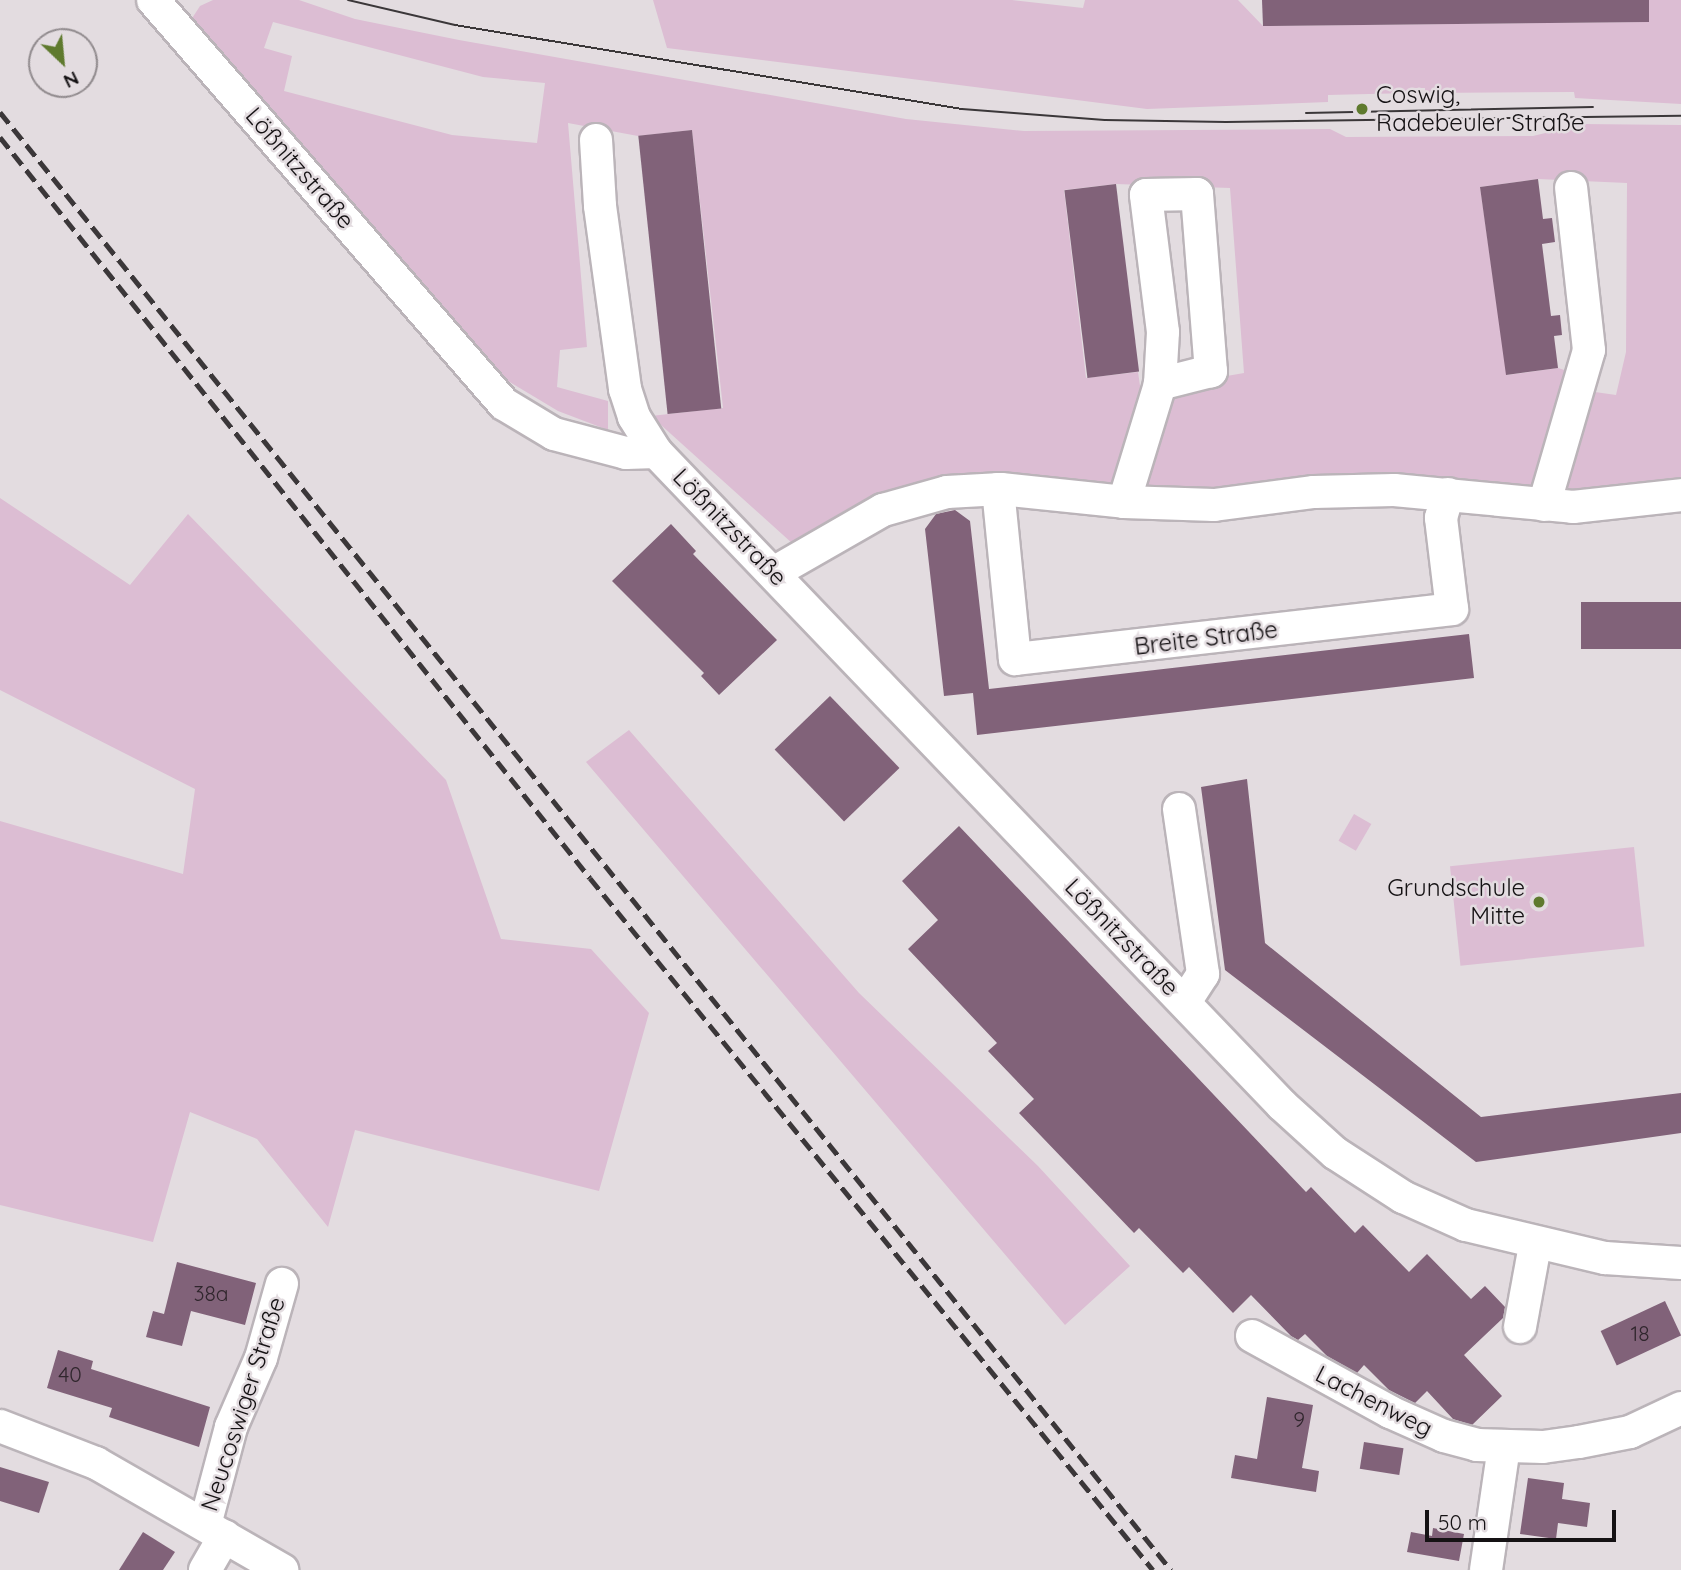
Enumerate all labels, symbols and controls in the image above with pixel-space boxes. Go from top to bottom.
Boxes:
north arrow [28,28,98,98]
text: N [60,66,83,94]
place label: Coswig, Radebeuler Straße [1376,81,1584,137]
street label: Lößnitzstraße [239,101,361,235]
marker: Coswig, Radebeuler Straße [1354,101,1370,117]
street label: Lößnitzstraße [667,463,793,591]
street label: Breite Straße [1133,615,1279,661]
street label: Lößnitzstraße [1059,873,1185,1001]
place label: Grundschule Mitte [1387,874,1525,930]
marker: Grundschule Mitte [1531,894,1547,910]
house number: 38a [193,1280,229,1306]
street label: Neucoswiger Straße [195,1293,291,1515]
house number: 18 [1630,1320,1650,1346]
street label: Lachenweg [1311,1359,1437,1443]
house number: 40 [58,1361,82,1387]
house number: 9 [1293,1406,1305,1432]
scale bar [1429,1496,1620,1540]
text: 50 m [1438,1509,1487,1535]

